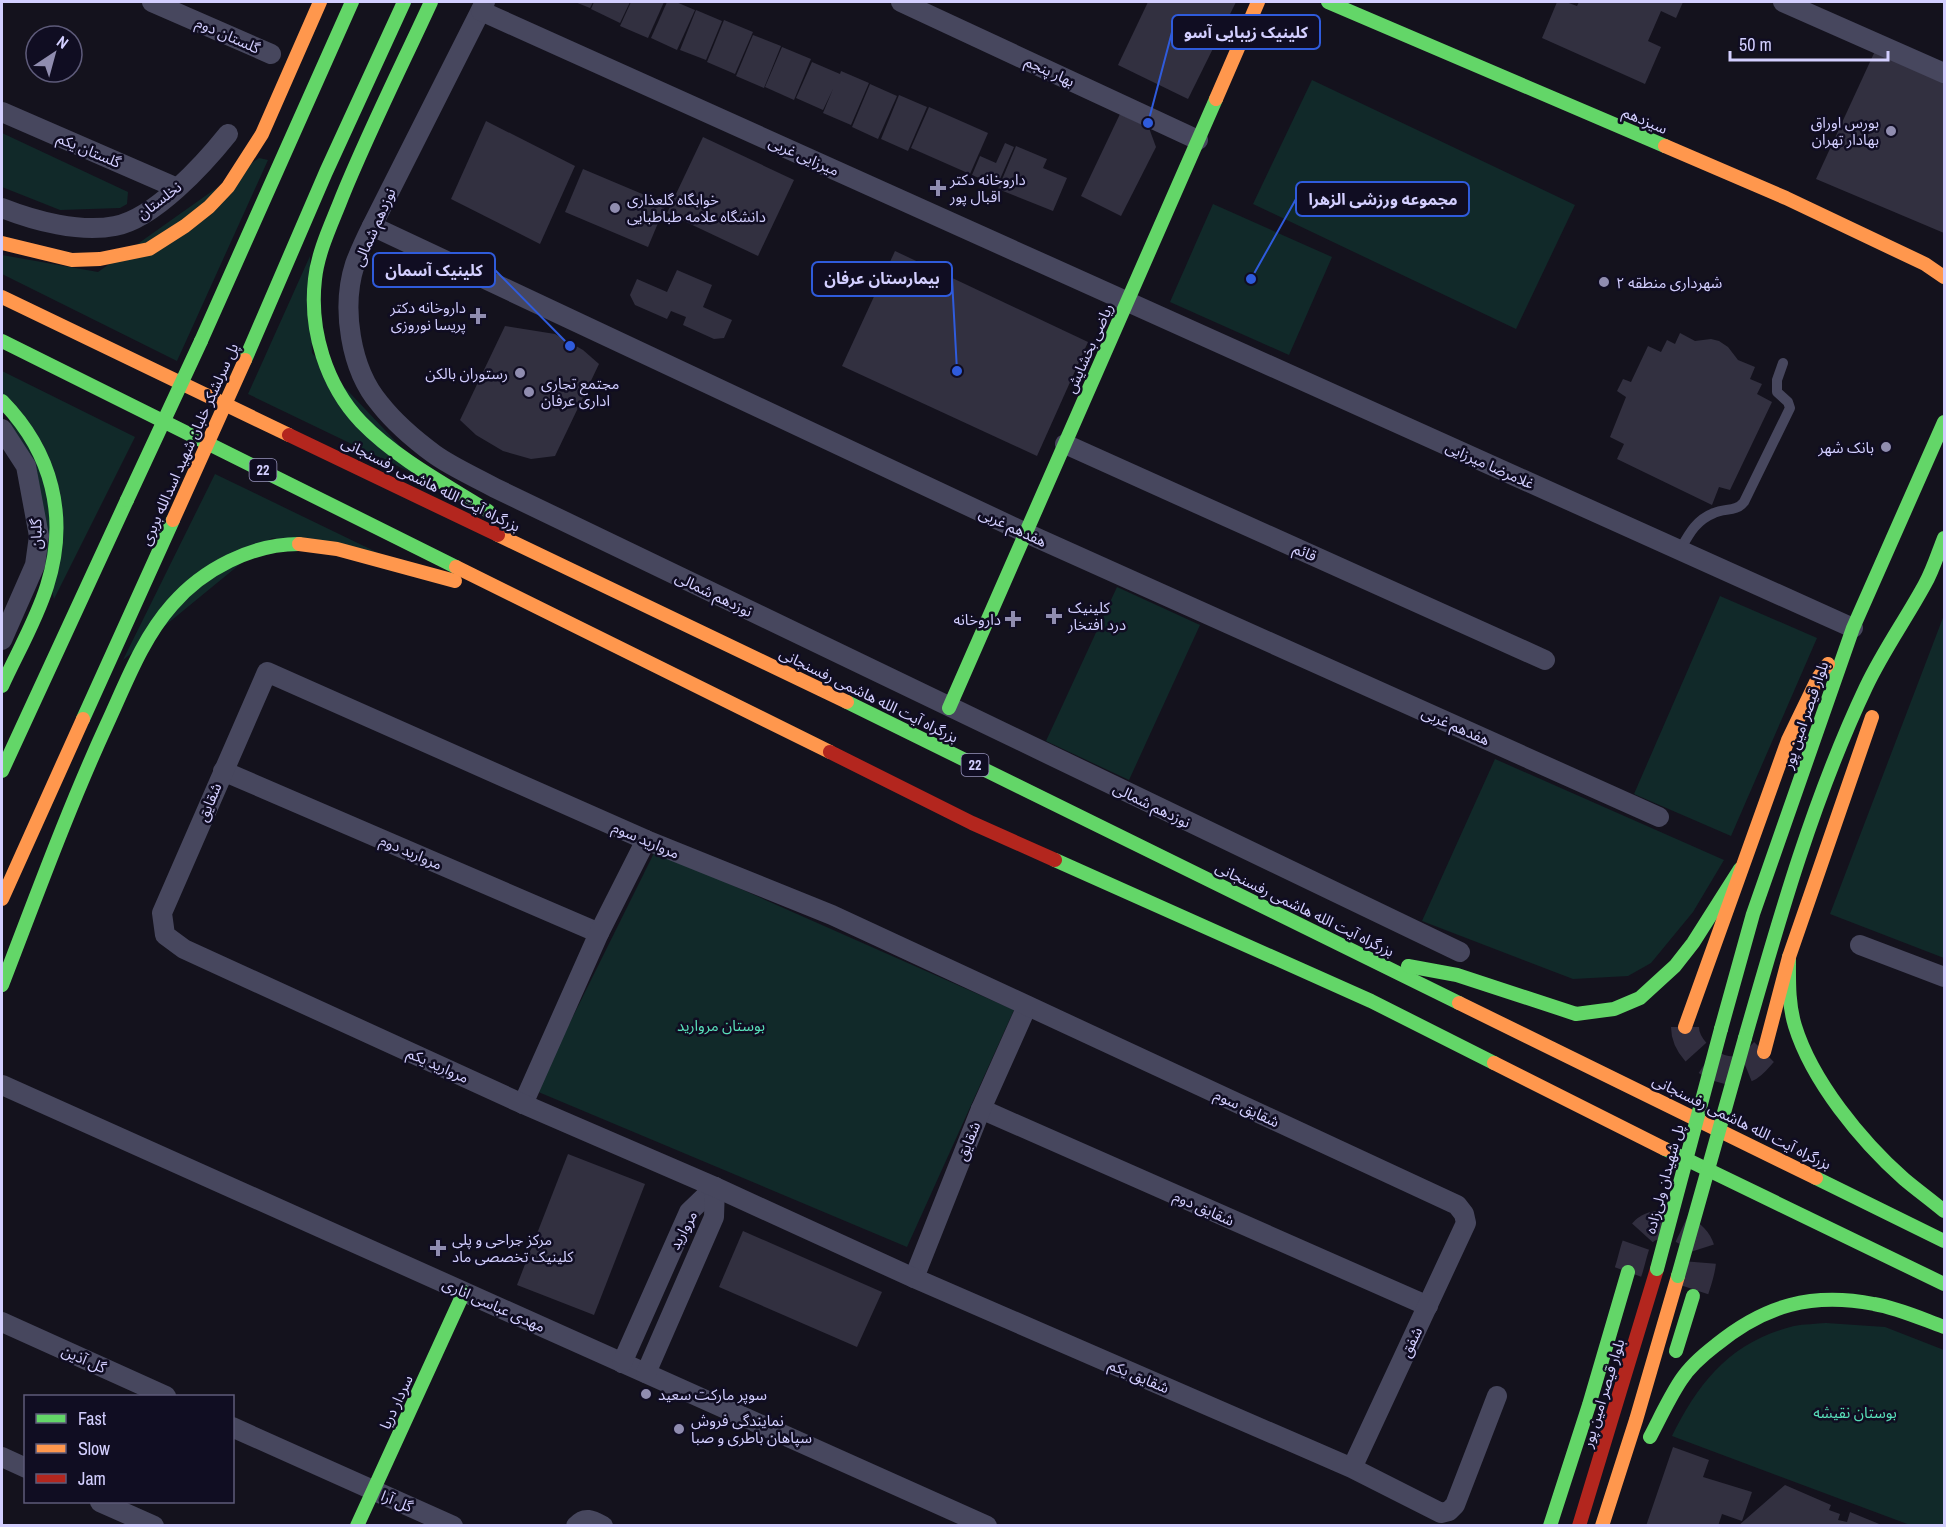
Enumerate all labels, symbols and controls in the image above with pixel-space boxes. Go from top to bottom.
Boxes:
street label: گلستان دوم [192,12,264,60]
callout: کلینیک زیبایی آسو [1172,15,1320,49]
text: کلینیک زیبایی آسو [1184,21,1309,43]
north arrow [24,24,84,84]
scale bar [1730,24,1888,62]
text: N [53,30,73,54]
text: 50 m [1739,32,1772,57]
street label: بهار پنجم [1021,50,1078,93]
street label: سیزدهم [1619,101,1671,140]
place label: بورس اوراق بهادار تهران [1811,112,1879,150]
marker: بورس اوراق بهادار تهران [1884,124,1898,138]
street label: گلستان یکم [53,127,125,174]
street label: میرزایی غربی [765,131,843,181]
place label: داروخانه دکتر اقبال پور [949,169,1026,207]
street label: نخلستان [132,176,186,224]
marker: داروخانه دکتر اقبال پور [931,181,945,195]
callout: مجموعه ورزشی الزهرا [1296,182,1469,216]
street label: نوزدهم شمالی [347,185,401,270]
text: مجموعه ورزشی الزهرا [1309,188,1457,210]
place label: خوابگاه گلعذاری دانشگاه علامه طباطبایی [627,189,766,227]
marker: خوابگاه گلعذاری دانشگاه علامه طباطبایی [608,201,622,215]
callout: کلینیک آسمان [373,253,495,287]
text: کلینیک آسمان [385,259,483,281]
callout: بیمارستان عرفان [812,262,952,296]
text: بیمارستان عرفان [824,267,940,289]
place label: شهرداری منطقه ۲ [1616,272,1723,293]
marker: شهرداری منطقه ۲ [1597,275,1611,289]
place label: داروخانه دکتر پریسا نوروزی [389,297,466,335]
street label: ریاضی بخشایش [1060,300,1118,396]
marker: داروخانه دکتر پریسا نوروزی [471,309,485,323]
street label: پل سرلشکر خلبان شهید اسدالله بربری [135,339,243,549]
place label: رستوران بالکن [425,363,508,384]
marker: رستوران بالکن [513,366,527,380]
place label: مجتمع تجاری اداری عرفان [541,373,619,411]
marker: مجتمع تجاری اداری عرفان [522,385,536,399]
street label: بزرگراه آیت الله هاشمی رفسنجانی [338,431,524,537]
street label: غلامرضا میرزایی [1442,436,1538,494]
place label: بانک شهر [1817,437,1874,458]
marker: بانک شهر [1879,440,1893,454]
road number: 22 [250,459,276,481]
street label: هفدهم غربی [975,502,1050,553]
street label: گلبان [25,518,47,549]
street label: قائم [1290,538,1320,567]
street label: نوزدهم شمالی [671,566,756,623]
place label: کلینیک درد افتخار [1067,597,1126,635]
marker: کلینیک درد افتخار [1045,607,1063,625]
place label: داروخانه [954,609,1001,630]
marker: داروخانه [1006,612,1020,626]
street label: بزرگراه آیت الله هاشمی رفسنجانی [776,642,962,748]
street label: بلوار قیصر امین پور [1776,658,1833,773]
street label: هفدهم غربی [1418,702,1493,751]
road number: 22 [962,754,988,776]
street label: نوزدهم شمالی [1109,777,1194,834]
street label: شقایق [191,779,227,825]
street label: مروارید سوم [609,816,683,864]
street label: مروارید دوم [376,829,446,876]
street label: بزرگراه آیت الله هاشمی رفسنجانی [1212,856,1398,962]
park label: بوستان مروارید [677,1015,765,1036]
street label: مروارید یکم [403,1042,472,1089]
street label: بزرگراه آیت الله هاشمی رفسنجانی [1649,1069,1835,1175]
street label: شقایق سوم [1211,1084,1283,1133]
street label: شقایق [951,1118,985,1164]
street label: پل شهیدان ولی‌زاده [1639,1122,1689,1236]
street label: شقایق دوم [1170,1185,1238,1232]
street label: مروارید [664,1207,702,1253]
place label: مرکز جراحی و پلی کلینیک تخصصی ماد [452,1229,574,1267]
marker: مرکز جراحی و پلی کلینیک تخصصی ماد [429,1239,447,1257]
street label: مهدی عباسی اناری [439,1273,549,1337]
street label: شفق [1395,1323,1427,1361]
street label: بلوار قیصر امین پور [1576,1336,1630,1451]
street label: گل آذین [58,1340,110,1378]
street label: شقایق یکم [1105,1354,1173,1399]
street label: سردار دریا [374,1371,418,1433]
place label: سوپر مارکت سعید [658,1384,767,1405]
marker: سوپر مارکت سعید [639,1387,653,1401]
legend [24,1395,234,1503]
park label: بوستان نقیشه [1813,1402,1897,1423]
text: Fast [78,1406,106,1431]
place label: نمایندگی فروش سپاهان باطری و صبا [691,1410,812,1448]
marker: نمایندگی فروش سپاهان باطری و صبا [672,1422,686,1436]
text: Slow [78,1436,110,1461]
text: Jam [78,1466,106,1491]
street label: گل آرا [378,1485,417,1517]

